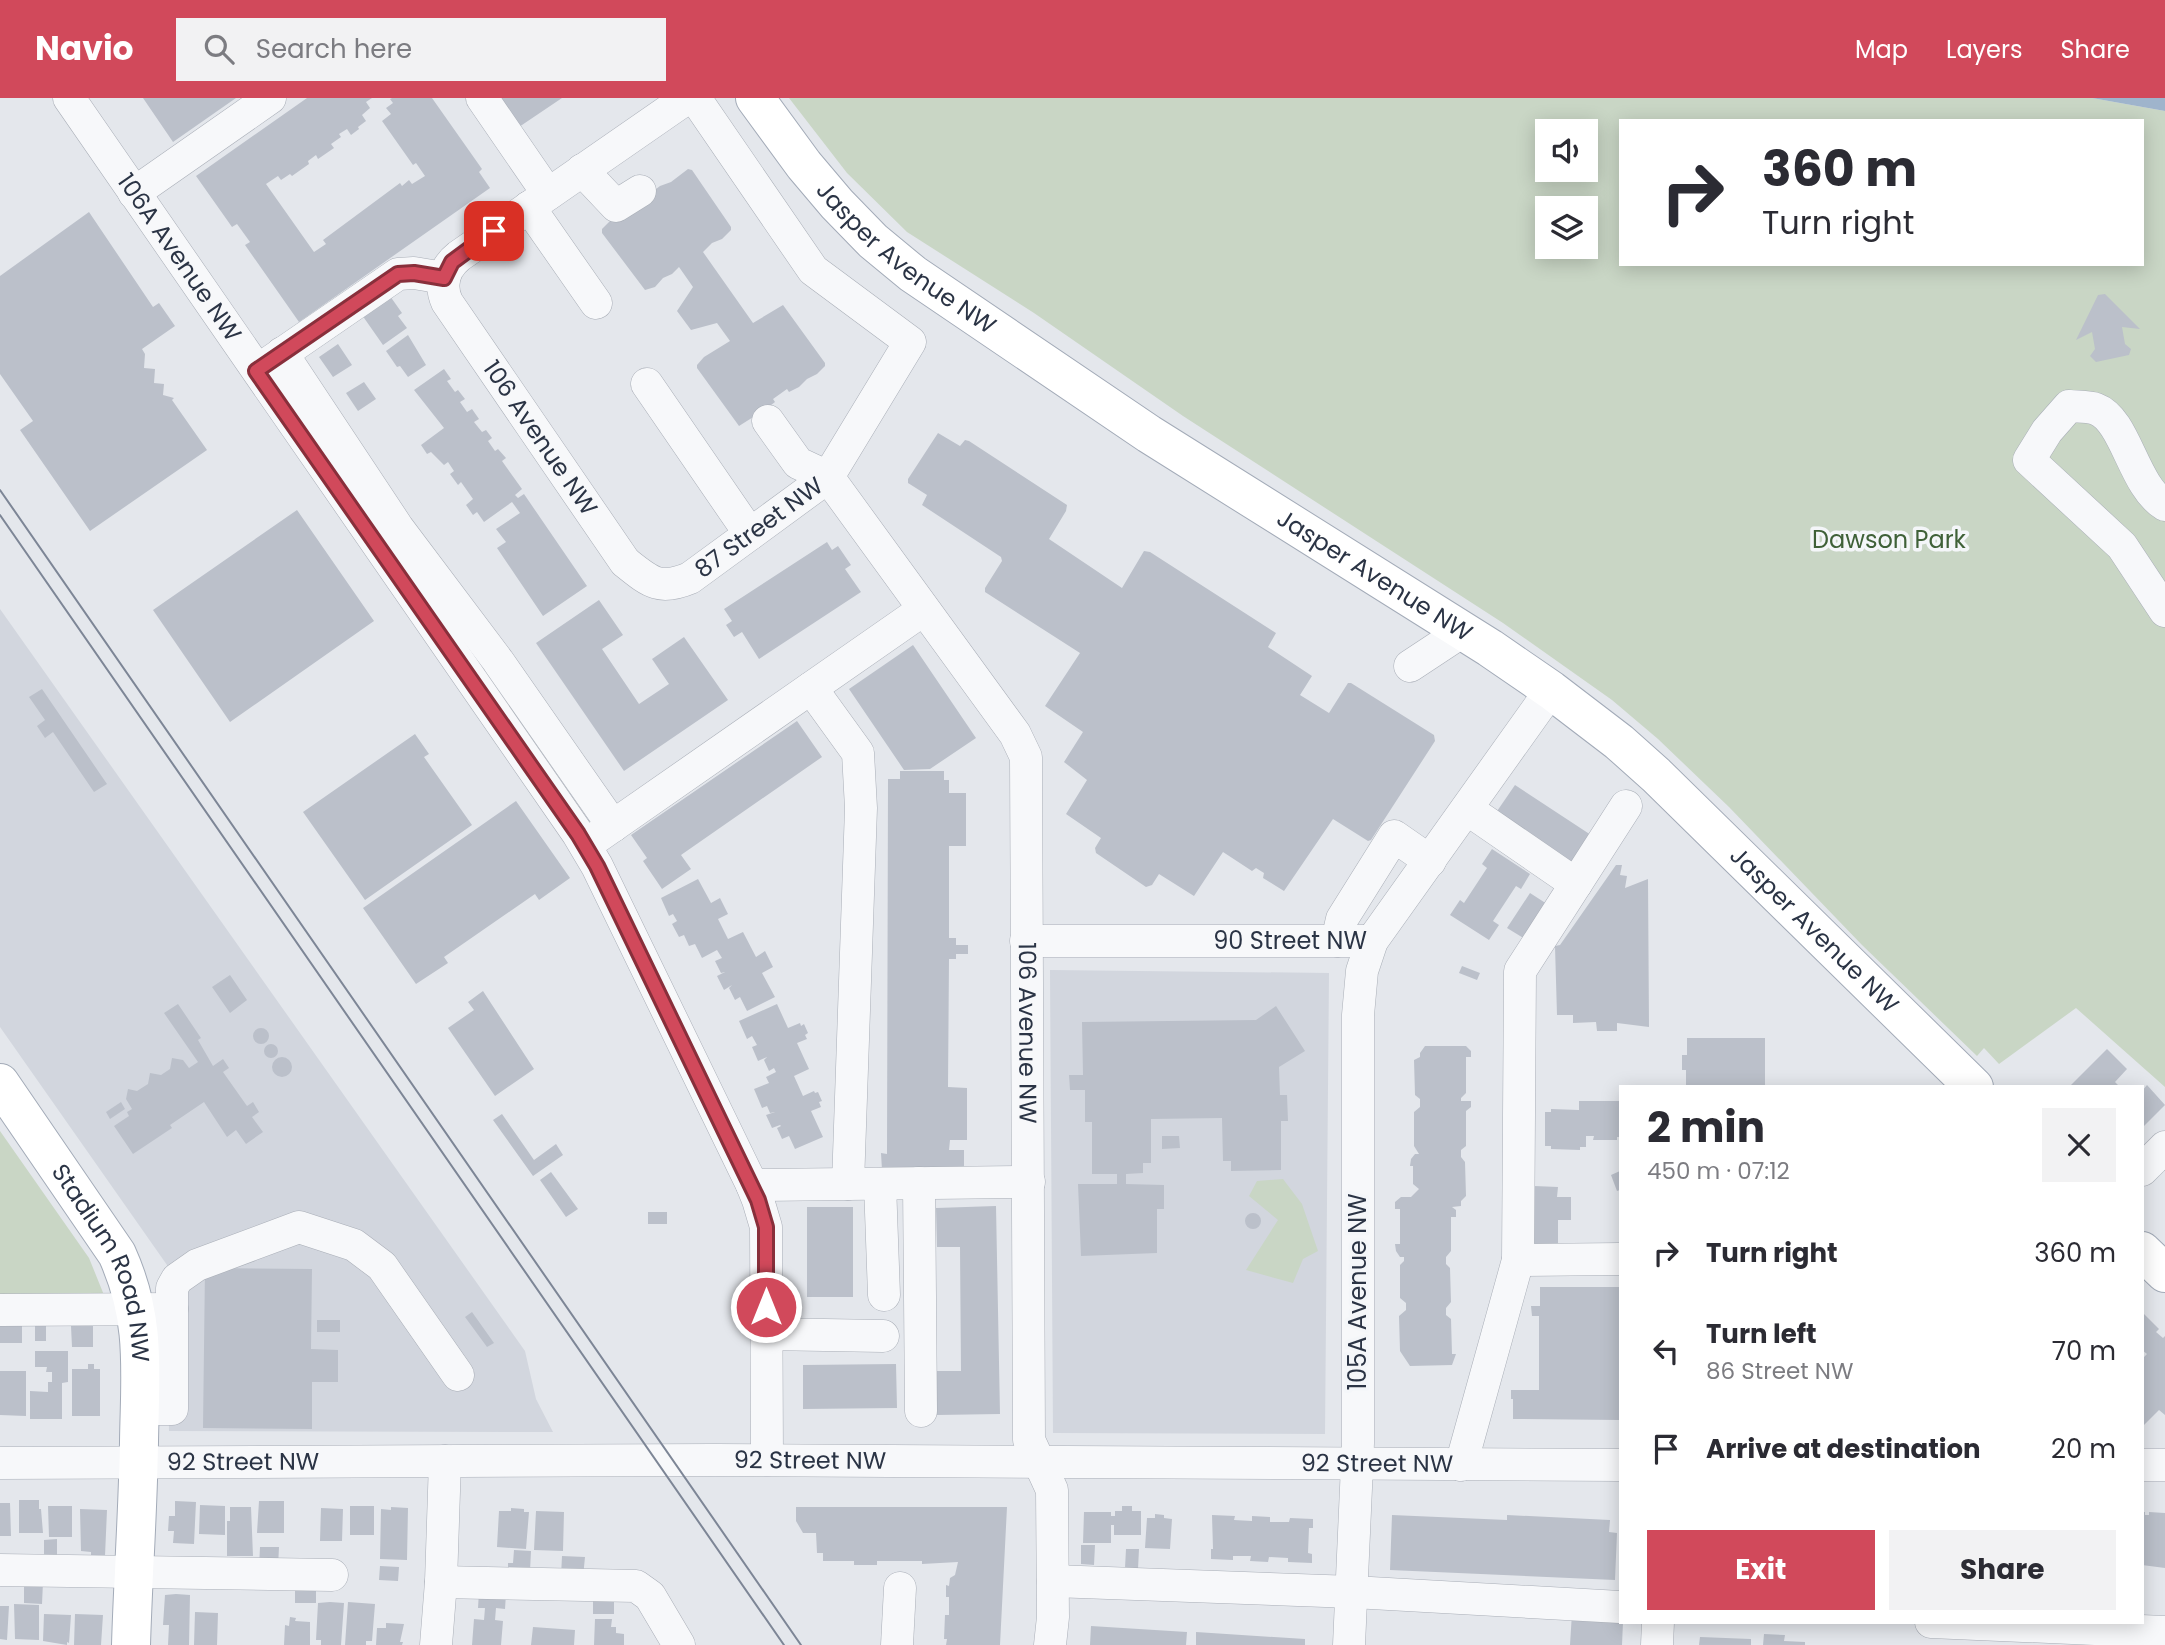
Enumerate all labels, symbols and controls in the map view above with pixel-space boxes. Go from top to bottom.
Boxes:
search box [176,18,666,81]
text: Navio [35,25,134,72]
icon: search [200,30,238,68]
text: Search here [256,31,412,67]
text: Map [1855,33,1908,66]
text: Layers [1946,33,2022,66]
text: Share [2060,33,2130,66]
map controls [1535,119,1598,259]
button: sound [1535,119,1598,182]
text: 360 m [1762,135,1917,203]
icon: right [1647,147,1738,238]
street label: 106A Avenue NW [110,167,250,348]
street label: Jasper Avenue NW [809,174,1003,342]
button: layers [1535,196,1598,259]
text: Turn right [1762,200,1914,245]
pin [464,201,524,261]
icon: arrive [475,212,513,250]
street label: 106 Avenue NW [476,354,605,522]
street label: 87 Street NW [688,469,830,585]
street label: Jasper Avenue NW [1271,501,1479,649]
park label: Dawson Park [1812,523,1967,556]
street label: Jasper Avenue NW [1723,839,1906,1020]
street label: 90 Street NW [1213,924,1367,957]
street label: 106 Avenue NW [1011,942,1045,1124]
text: 2 min [1647,1098,1765,1157]
button: close [2042,1108,2116,1182]
text: 450 m · 07:12 [1647,1155,1790,1187]
street label: Stadium Road NW [44,1157,157,1363]
street label: 105A Avenue NW [1341,1193,1374,1391]
icon: right [1647,1234,1685,1272]
text: Turn right [1706,1235,1838,1271]
text: 360 m [2034,1235,2116,1271]
position arrow [729,1270,803,1344]
text: Turn left [1706,1316,1817,1352]
icon: left [1647,1332,1685,1370]
text: 70 m [2052,1333,2116,1369]
text: 86 Street NW [1706,1355,1853,1387]
icon: arrive [1647,1430,1685,1468]
text: Arrive at destination [1706,1431,1981,1467]
text: 20 m [2051,1431,2116,1467]
street label: 92 Street NW [734,1443,886,1477]
street label: 92 Street NW [167,1445,319,1478]
street label: 92 Street NW [1301,1446,1453,1480]
button: Exit [1647,1530,1875,1610]
button: Share [1889,1530,2116,1610]

